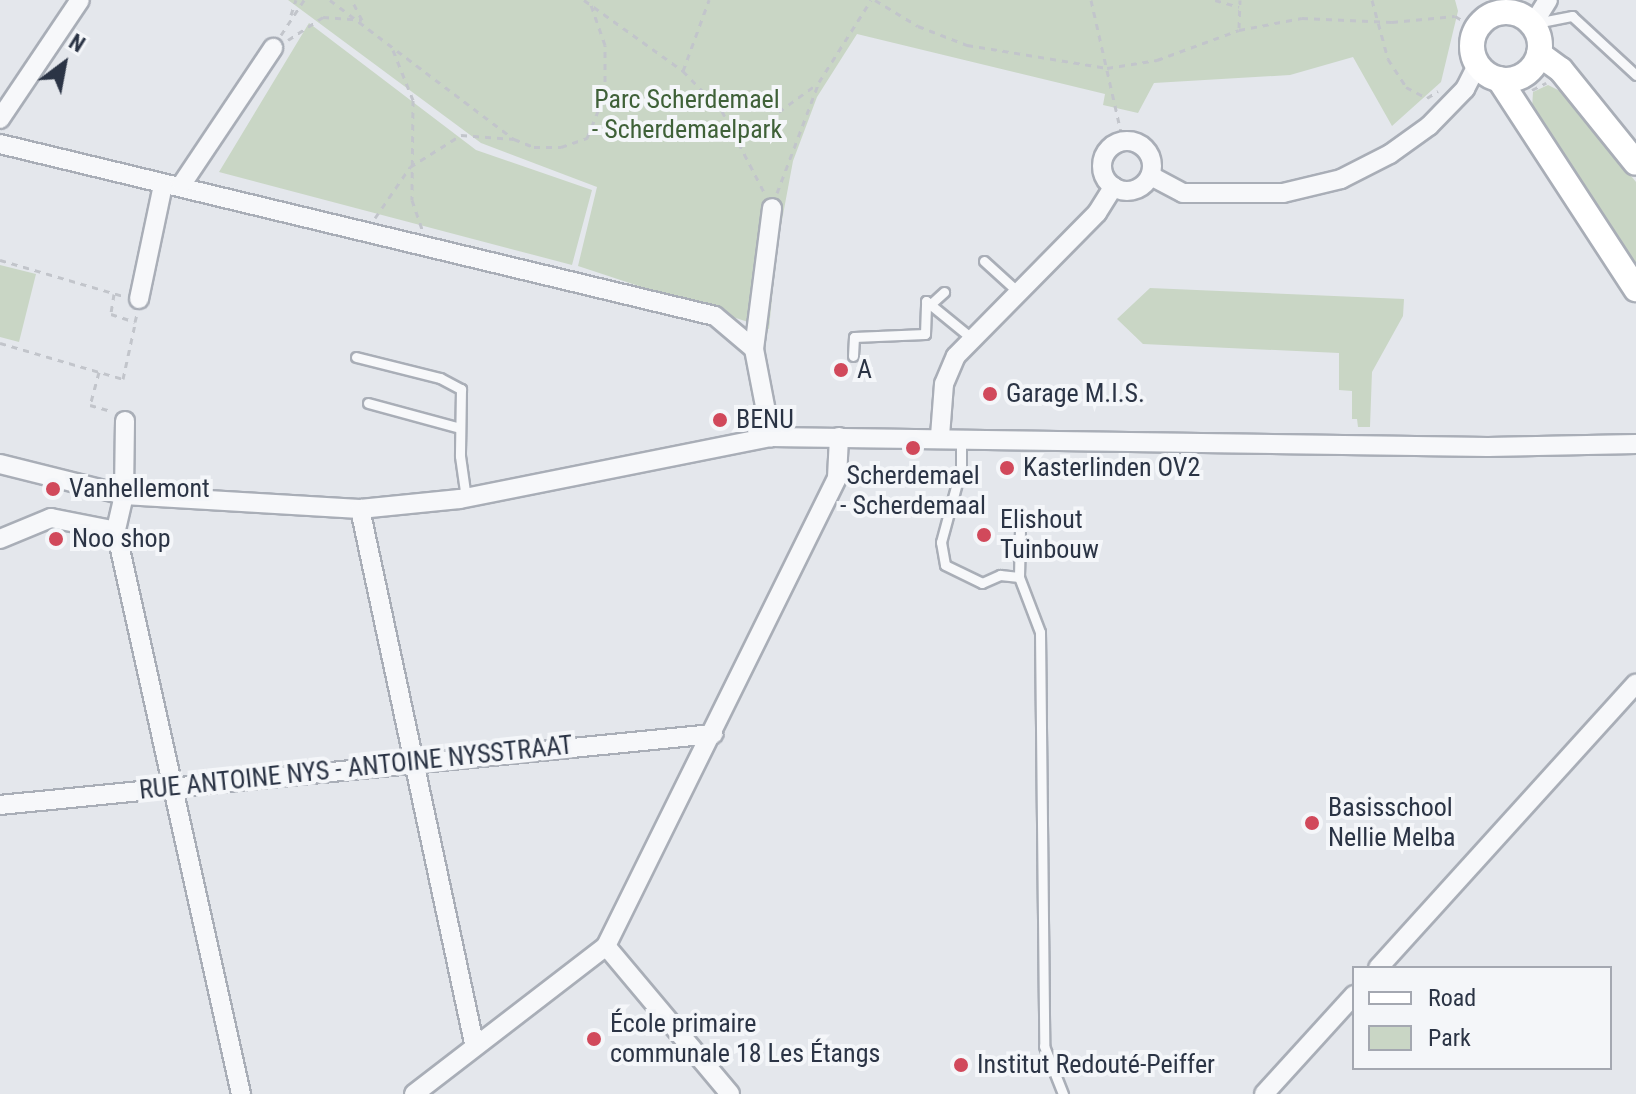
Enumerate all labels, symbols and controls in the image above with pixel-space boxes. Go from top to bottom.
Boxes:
north arrow [24,24,104,104]
text: N [65,29,89,57]
park label: Parc Scherdemael - Scherdemaelpark [592,84,782,146]
place label: A [857,354,872,386]
marker: A [832,361,850,379]
place label: Garage M.I.S. [1006,378,1145,410]
marker: Garage M.I.S. [981,385,999,403]
place label: BENU [736,404,794,436]
marker: BENU [711,411,729,429]
marker: Scherdemael - Scherdemaal [904,439,922,457]
place label: Kasterlinden OV2 [1023,452,1200,484]
marker: Kasterlinden OV2 [998,459,1016,477]
place label: Scherdemael - Scherdemaal [840,460,986,522]
place label: Vanhellemont [69,473,210,505]
marker: Vanhellemont [44,480,62,498]
place label: Elishout Tuinbouw [1000,504,1099,566]
place label: Noo shop [72,523,170,555]
marker: Elishout Tuinbouw [975,526,993,544]
marker: Noo shop [47,530,65,548]
street label: RUE ANTOINE NYS - ANTOINE NYSSTRAAT [138,730,574,806]
place label: Basisschool Nellie Melba [1328,792,1455,854]
marker: Basisschool Nellie Melba [1303,814,1321,832]
legend [1352,966,1612,1070]
text: Road [1428,984,1476,1012]
place label: École primaire communale 18 Les Étangs [610,1008,880,1070]
text: Park [1428,1024,1471,1052]
marker: École primaire communale 18 Les Étangs [585,1030,603,1048]
place label: Institut Redouté-Peiffer [977,1049,1215,1081]
marker: Institut Redouté-Peiffer [952,1056,970,1074]

